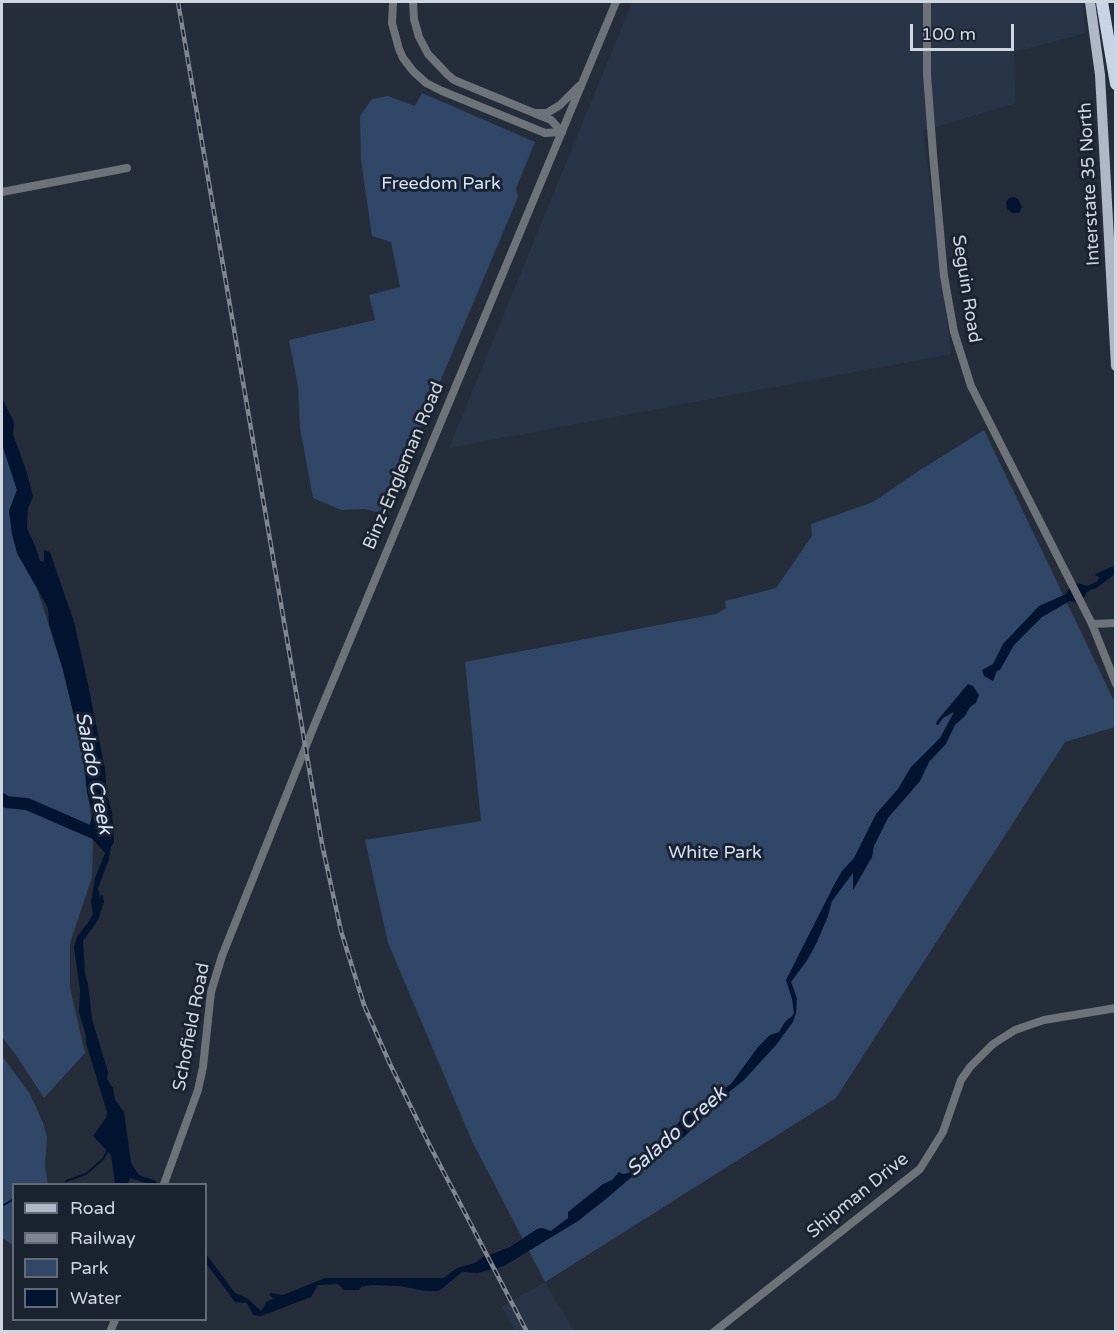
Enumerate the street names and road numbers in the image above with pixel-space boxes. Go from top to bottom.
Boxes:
street label: Interstate 35 North [1075,102,1105,266]
street label: Seguin Road [947,234,985,344]
street label: Binz-Engleman Road [359,379,449,553]
street label: Schofield Road [169,961,215,1093]
street label: Shipman Drive [803,1148,913,1244]

